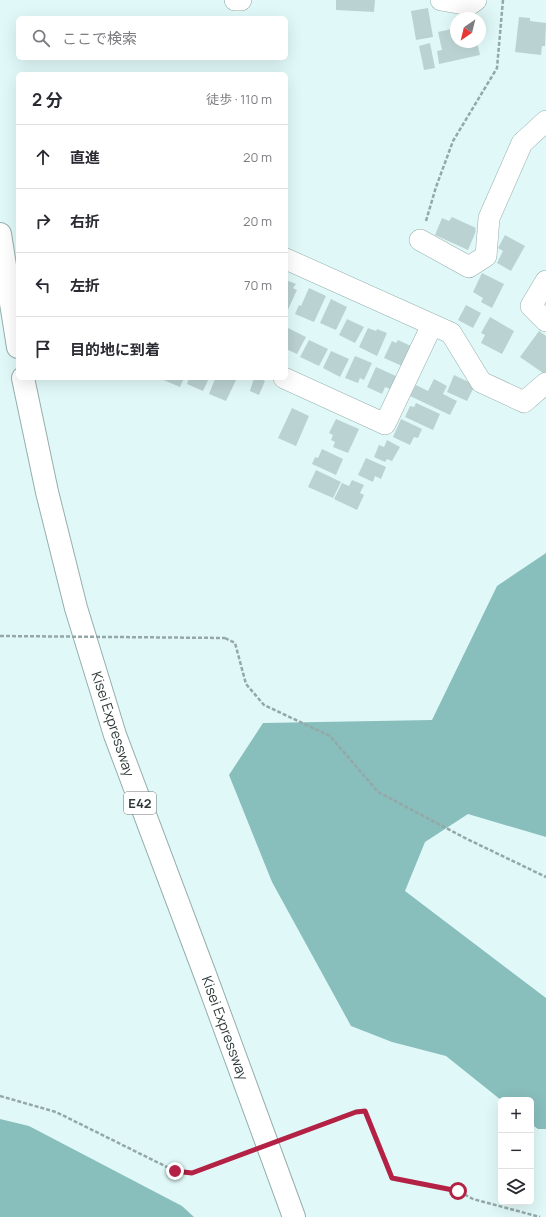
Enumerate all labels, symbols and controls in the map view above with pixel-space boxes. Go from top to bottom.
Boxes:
north arrow [450,12,486,48]
search box [16,16,288,60]
icon: search [30,27,52,49]
text: ここで検索 [62,28,137,49]
text: 2 分 [32,88,63,111]
text: 徒歩 · 110 m [206,90,272,108]
icon: ahead [32,146,54,168]
text: 直進 [70,147,100,168]
text: 20 m [243,148,272,166]
icon: right [32,210,54,232]
text: 右折 [70,211,100,232]
text: 20 m [243,212,272,230]
icon: left [32,274,54,296]
text: 左折 [70,275,100,296]
text: 70 m [244,276,272,294]
icon: arrive [32,338,54,360]
text: 目的地に到着 [70,339,160,360]
street label: Kisei Expressway [88,669,140,779]
road number: E42 [124,792,156,814]
street label: Kisei Expressway [198,973,253,1083]
map controls [498,1097,534,1205]
button: + [498,1097,534,1133]
button: − [498,1133,534,1169]
route end [166,1162,184,1180]
button: layers [498,1169,534,1205]
route start [449,1182,467,1200]

